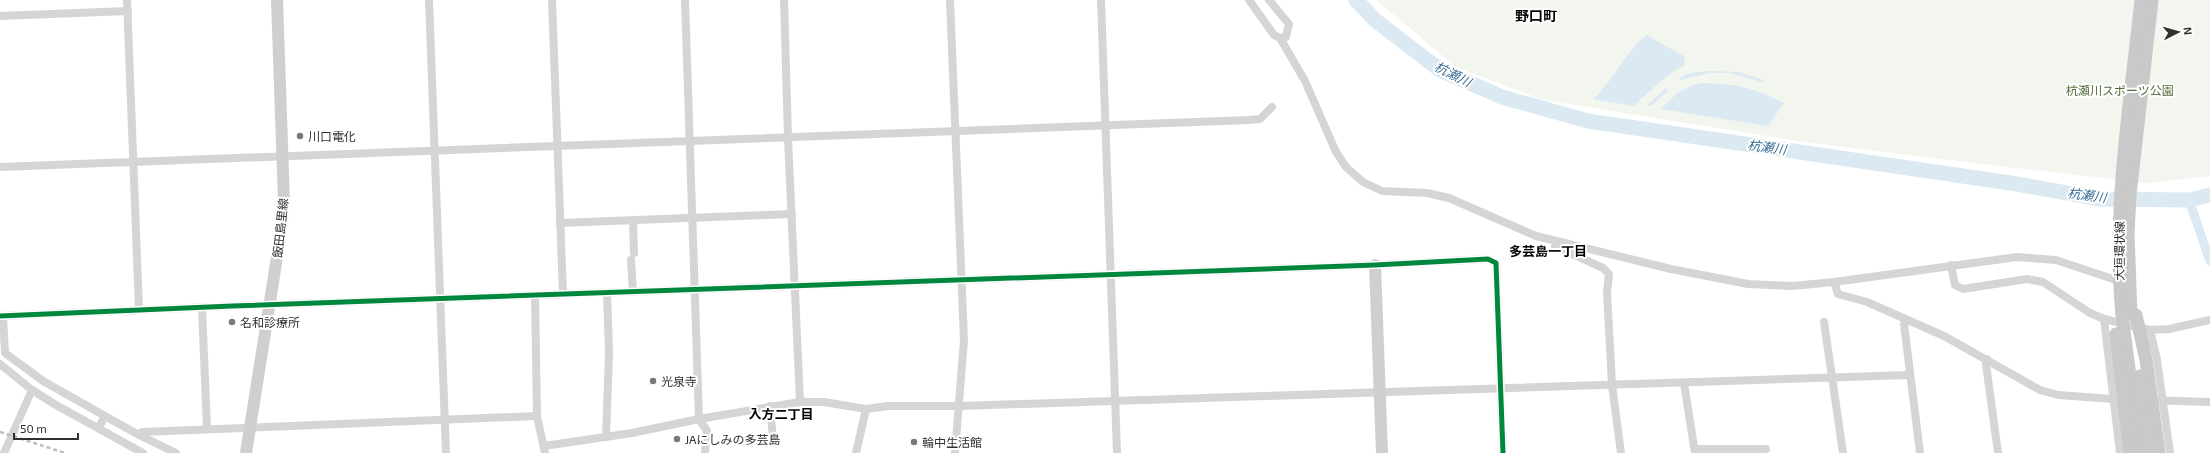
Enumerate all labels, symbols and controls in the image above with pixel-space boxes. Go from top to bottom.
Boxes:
district label: 野口町 [1515,7,1557,24]
north arrow [2158,12,2198,52]
text: N [2182,26,2195,36]
water label: 杭瀬川 [1432,58,1476,91]
park label: 杭瀬川スポーツ公園 [2066,83,2174,97]
place label: 川口電化 [308,129,356,143]
marker: 川口電化 [295,131,305,141]
water label: 杭瀬川 [1747,136,1789,158]
water label: 杭瀬川 [2067,184,2109,206]
street label: 飯田島里線 [270,197,290,259]
street label: 大垣環状線 [2112,221,2126,281]
district label: 多芸島一丁目 [1509,243,1587,259]
place label: 名和診療所 [240,315,300,329]
marker: 名和診療所 [227,317,237,327]
place label: 光泉寺 [661,374,697,388]
marker: 光泉寺 [648,376,658,386]
district label: 入方二丁目 [748,406,814,422]
scale bar [14,415,78,441]
text: 50 m [20,421,47,435]
place label: JAにしみの多芸島 [685,432,781,446]
marker: JAにしみの多芸島 [672,434,682,444]
place label: 輪中生活館 [922,435,982,449]
marker: 輪中生活館 [909,437,919,447]

